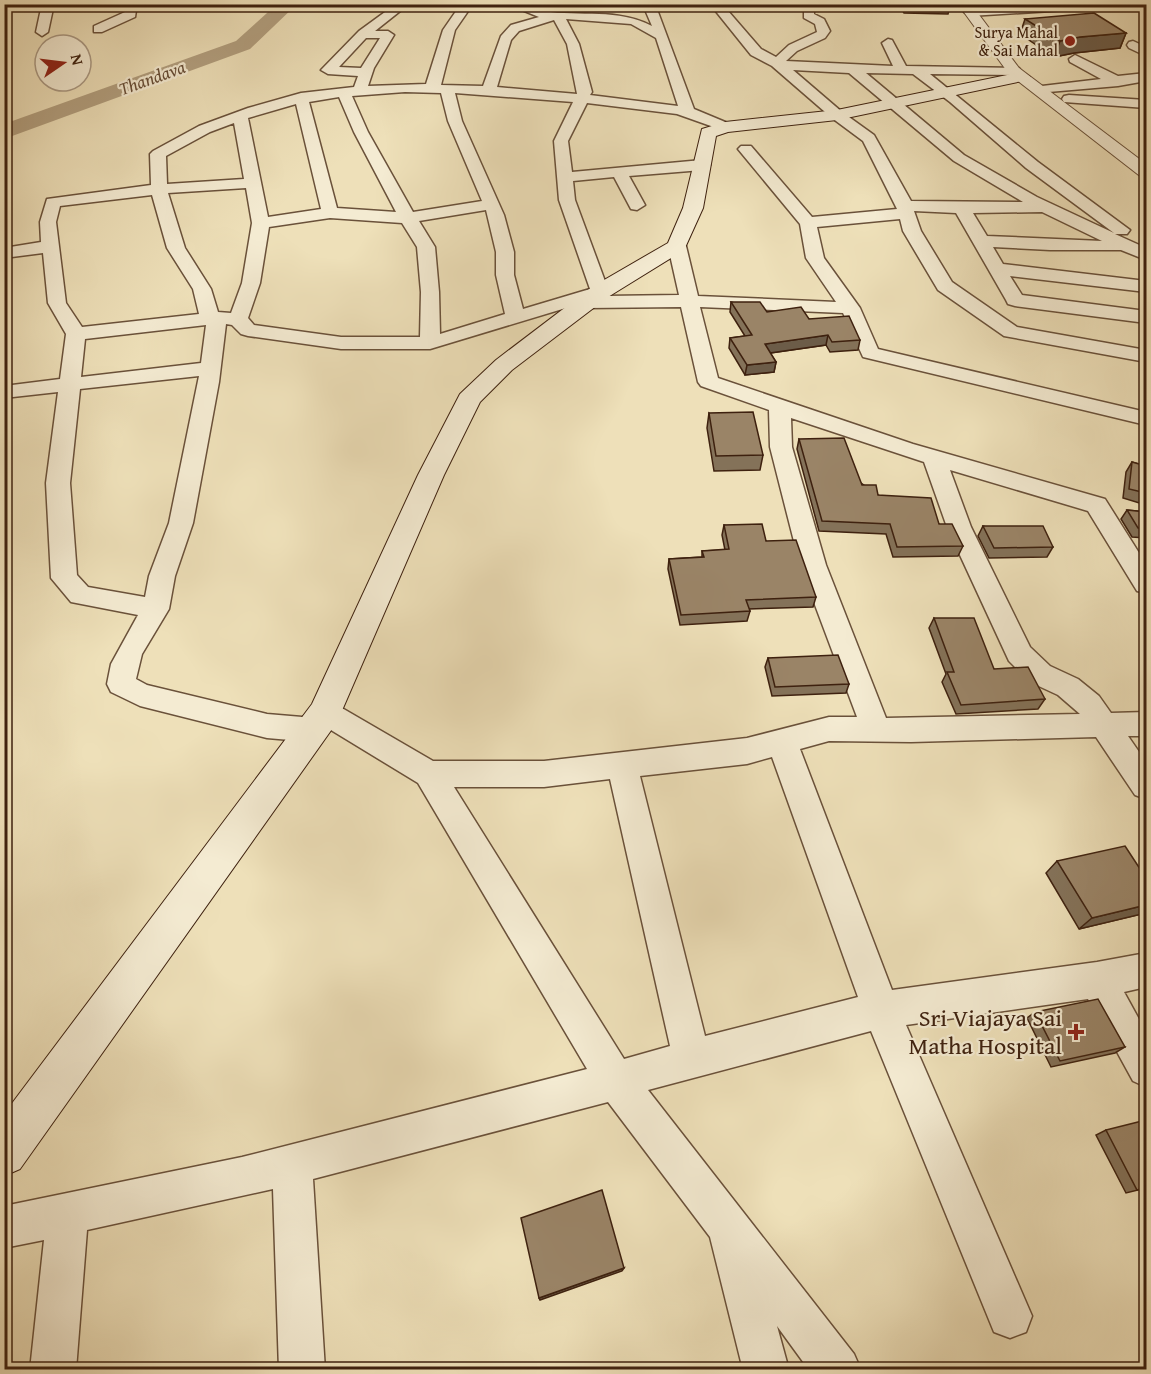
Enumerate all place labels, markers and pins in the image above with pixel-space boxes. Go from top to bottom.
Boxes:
place label: Surya Mahal & Sai Mahal [974,20,1059,62]
marker: Surya Mahal & Sai Mahal [1063,34,1077,48]
place label: Sri Viajaya Sai Matha Hospital [908,1000,1062,1063]
marker: Sri Viajaya Sai Matha Hospital [1067,1023,1085,1041]

